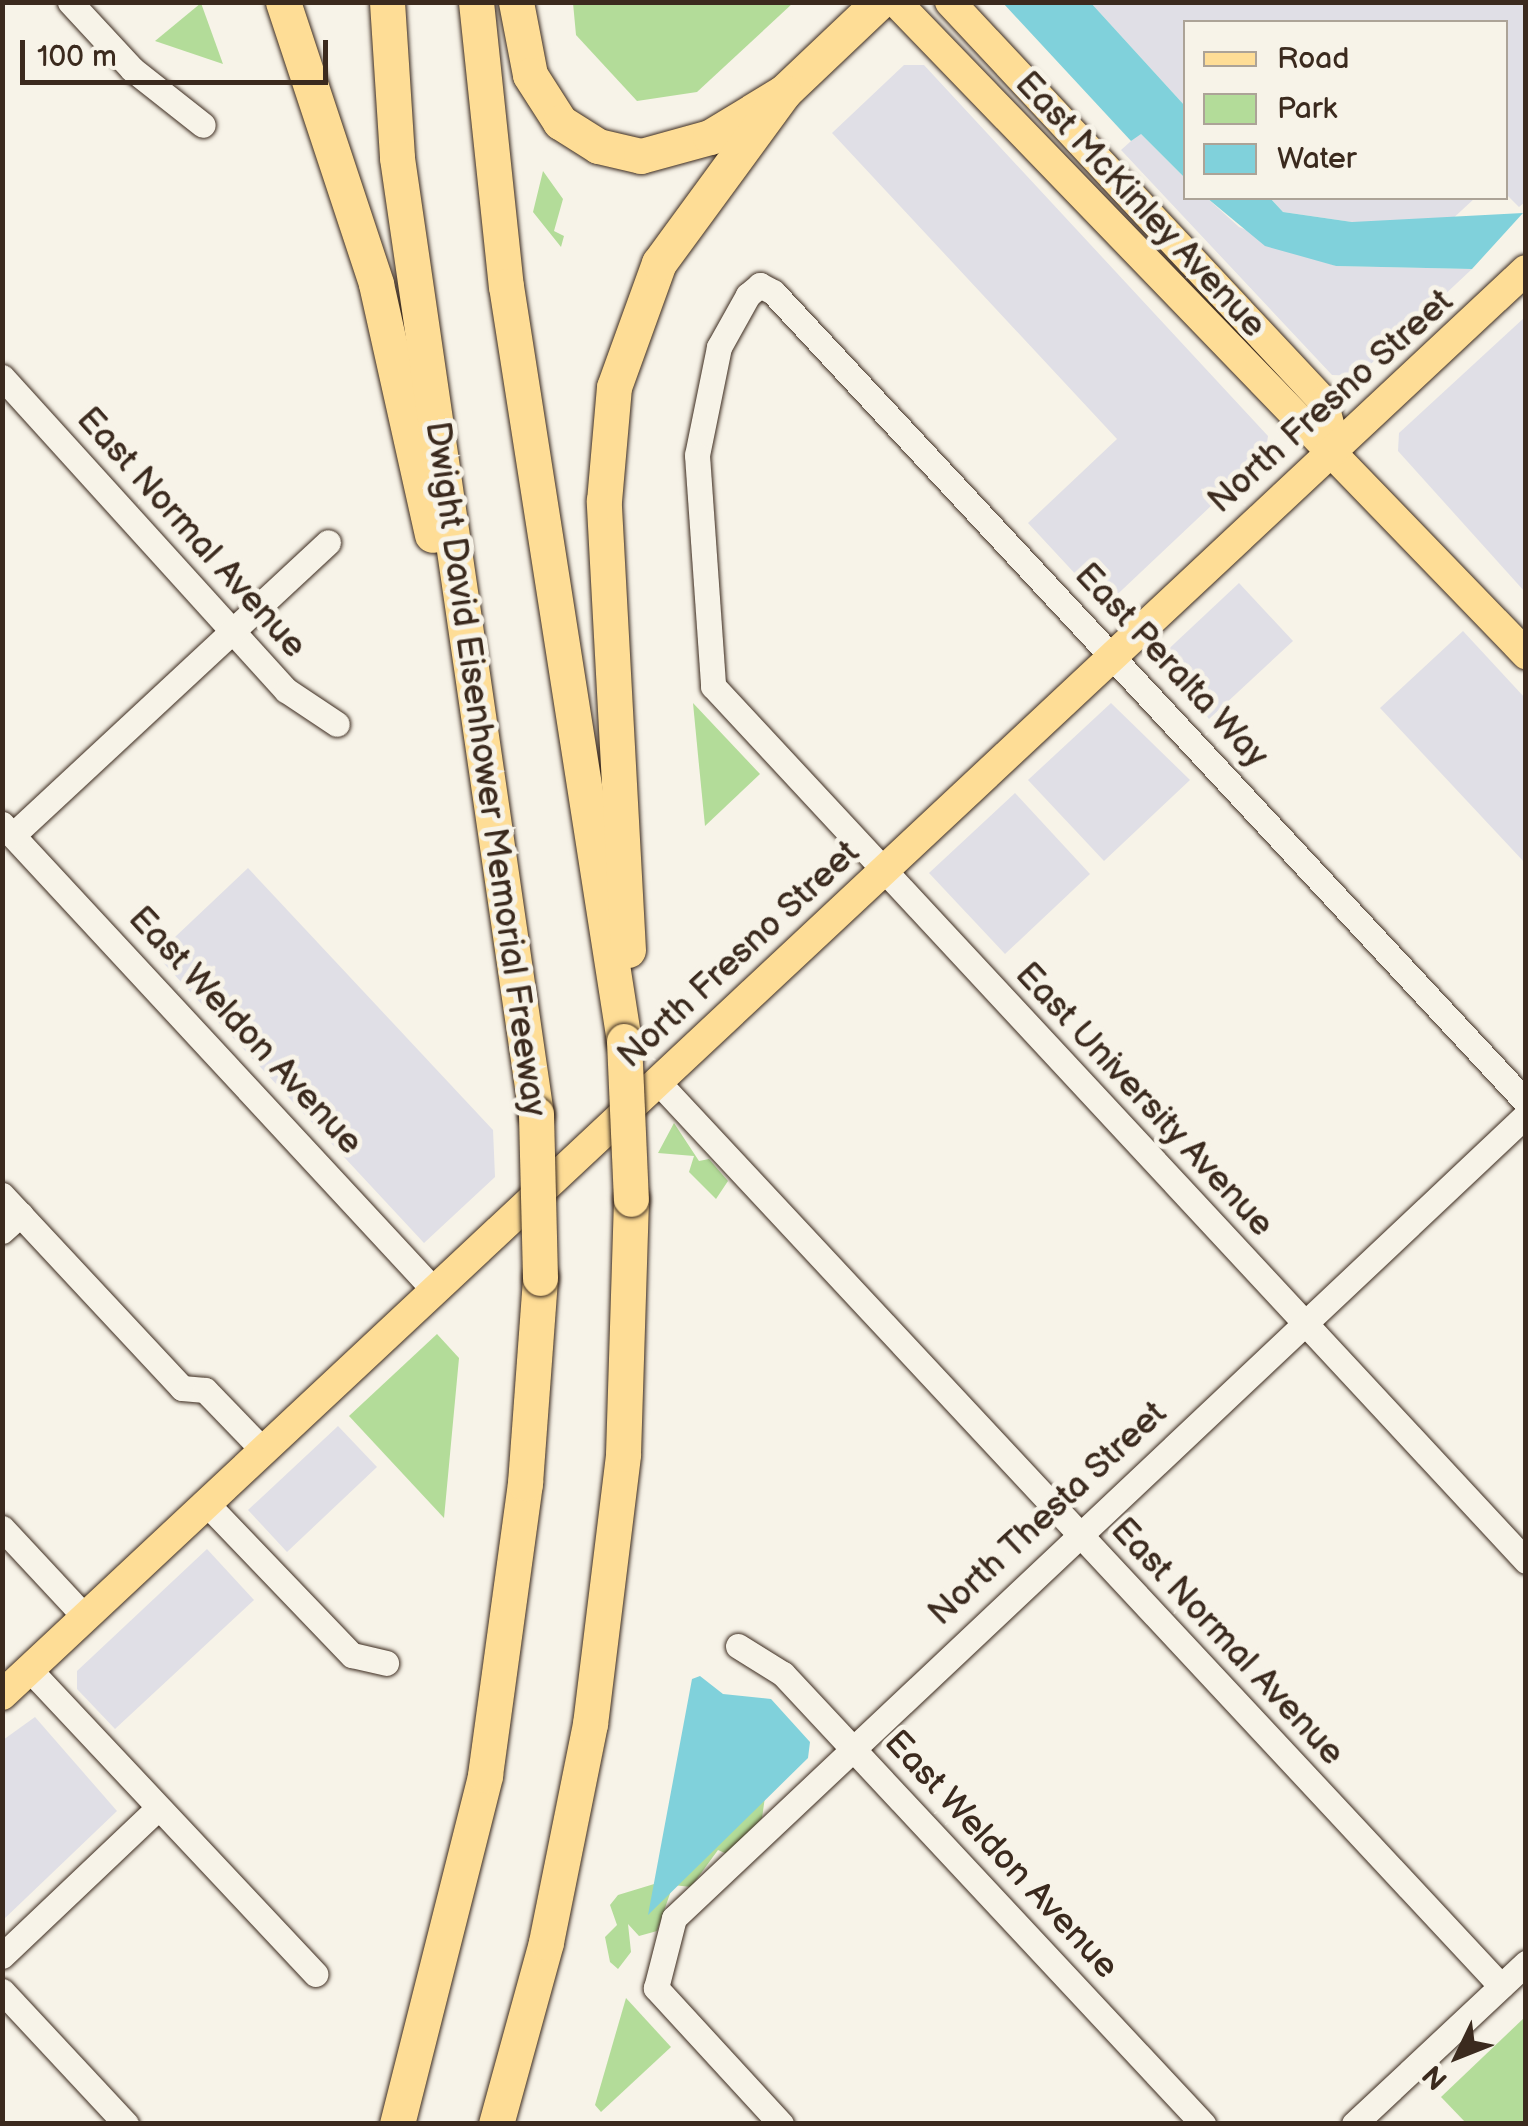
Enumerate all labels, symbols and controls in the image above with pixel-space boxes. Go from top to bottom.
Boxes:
scale bar [25,20,332,82]
legend [1183,20,1508,200]
text: 100 m [37,39,117,75]
text: Road [1277,41,1350,77]
street label: East McKinley Avenue [1005,63,1275,347]
text: Park [1277,91,1337,127]
text: Water [1277,141,1357,177]
street label: North Fresno Street [1200,281,1462,523]
street label: East Normal Avenue [67,399,315,667]
street label: Dwight David Eisenhower Memorial Freeway [415,419,555,1119]
street label: East Peralta Way [1065,554,1277,778]
street label: North Fresno Street [610,832,868,1078]
street label: East Weldon Avenue [119,898,371,1164]
street label: East University Avenue [1005,953,1283,1247]
street label: North Thesta Street [920,1392,1176,1636]
street label: East Normal Avenue [1102,1510,1352,1774]
street label: East Weldon Avenue [875,1722,1127,1988]
north arrow [1408,2006,1508,2106]
text: N [1416,2058,1455,2096]

